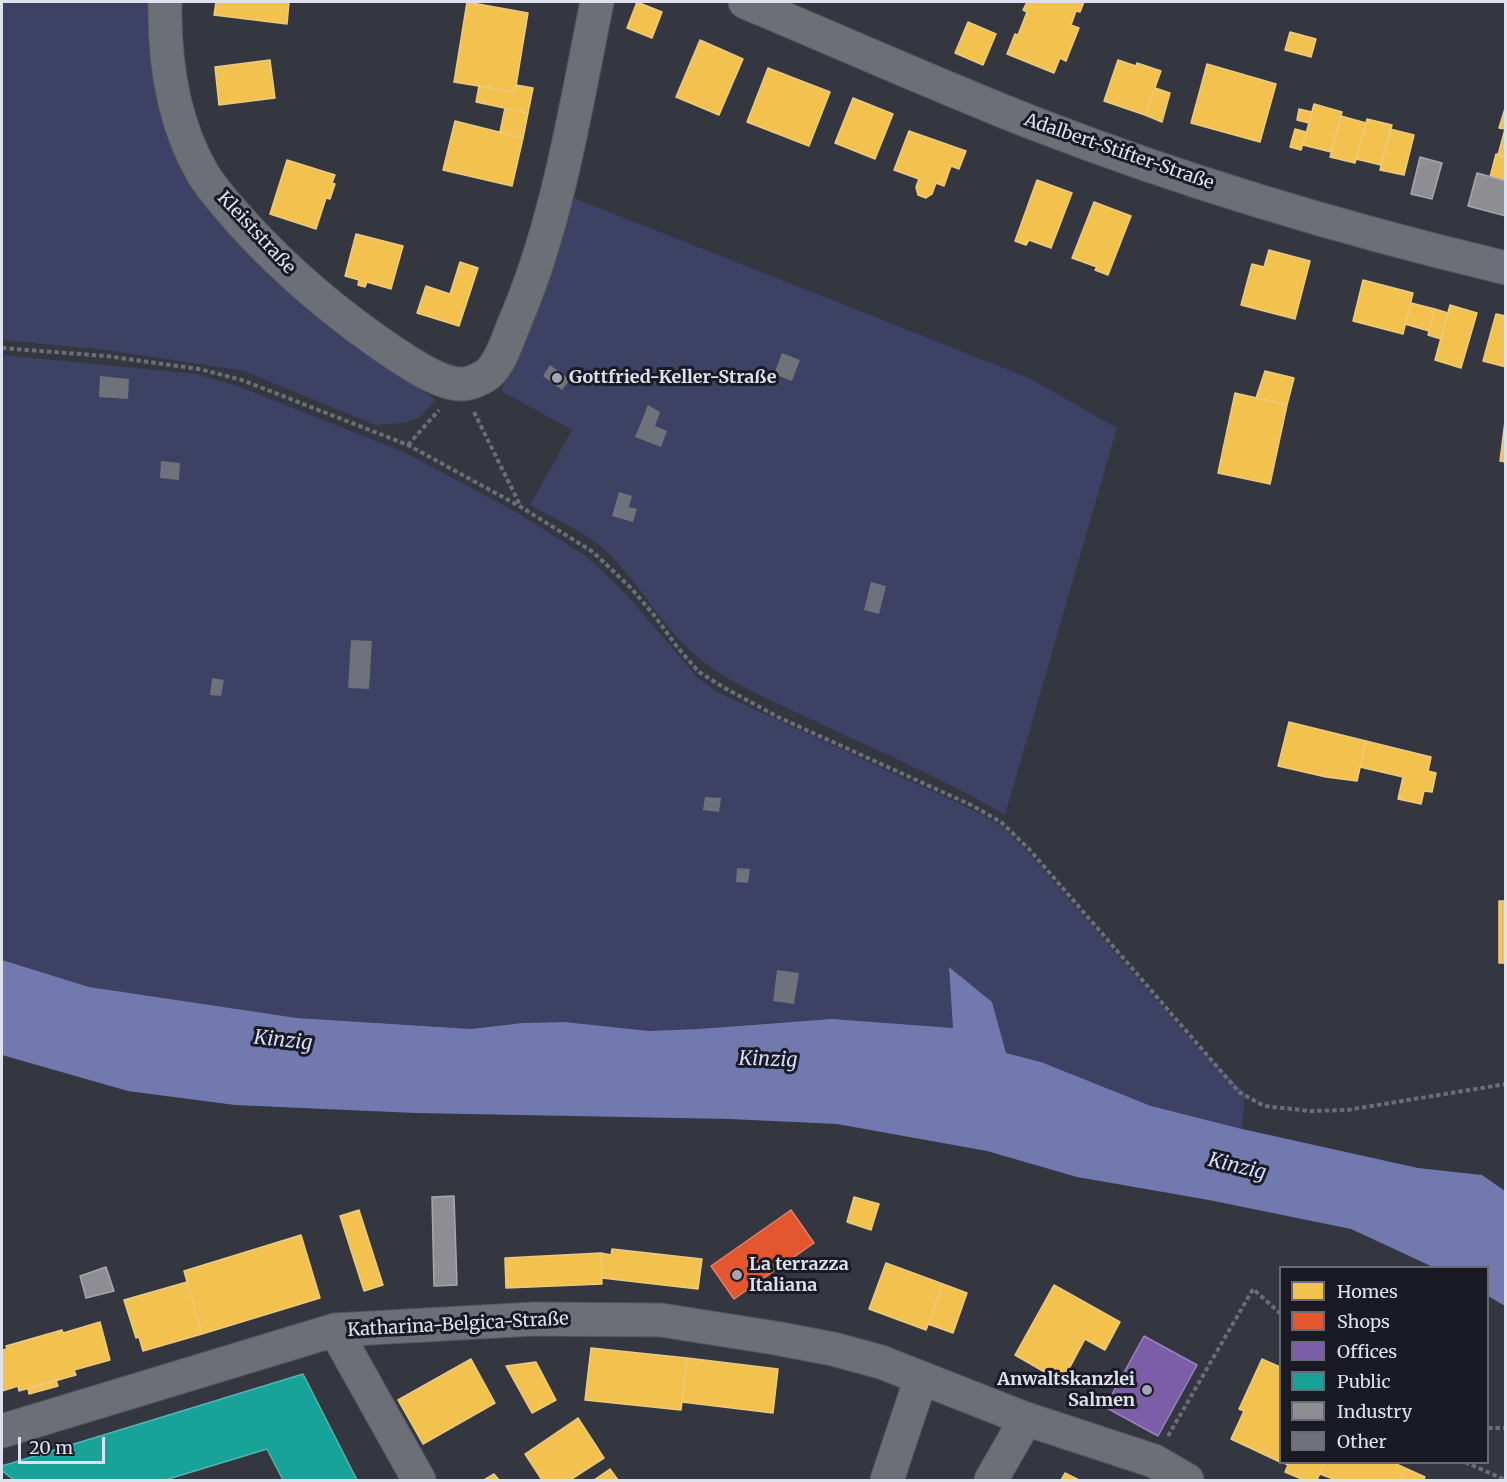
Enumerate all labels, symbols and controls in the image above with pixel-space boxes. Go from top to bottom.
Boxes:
street label: Adalbert-Stifter-Straße [1021,109,1217,195]
street label: Kleiststraße [212,187,300,279]
place label: Gottfried-Keller-Straße [569,367,776,389]
marker: Gottfried-Keller-Straße [550,371,564,385]
water label: Kinzig [253,1026,313,1056]
water label: Kinzig [738,1047,798,1073]
water label: Kinzig [1206,1148,1268,1186]
place label: La terrazza Italiana [749,1254,849,1296]
legend [1279,1266,1489,1464]
marker: La terrazza Italiana [730,1268,744,1282]
text: Homes [1337,1280,1398,1303]
street label: Katharina-Belgica-Straße [347,1308,569,1342]
text: Shops [1337,1310,1390,1333]
text: Offices [1337,1340,1397,1363]
place label: Anwaltskanzlei Salmen [997,1369,1135,1412]
text: Public [1337,1370,1391,1393]
marker: Anwaltskanzlei Salmen [1140,1383,1154,1397]
text: Industry [1337,1400,1412,1423]
scale bar [21,1425,108,1463]
text: Other [1337,1430,1387,1453]
text: 20 m [29,1436,73,1459]

